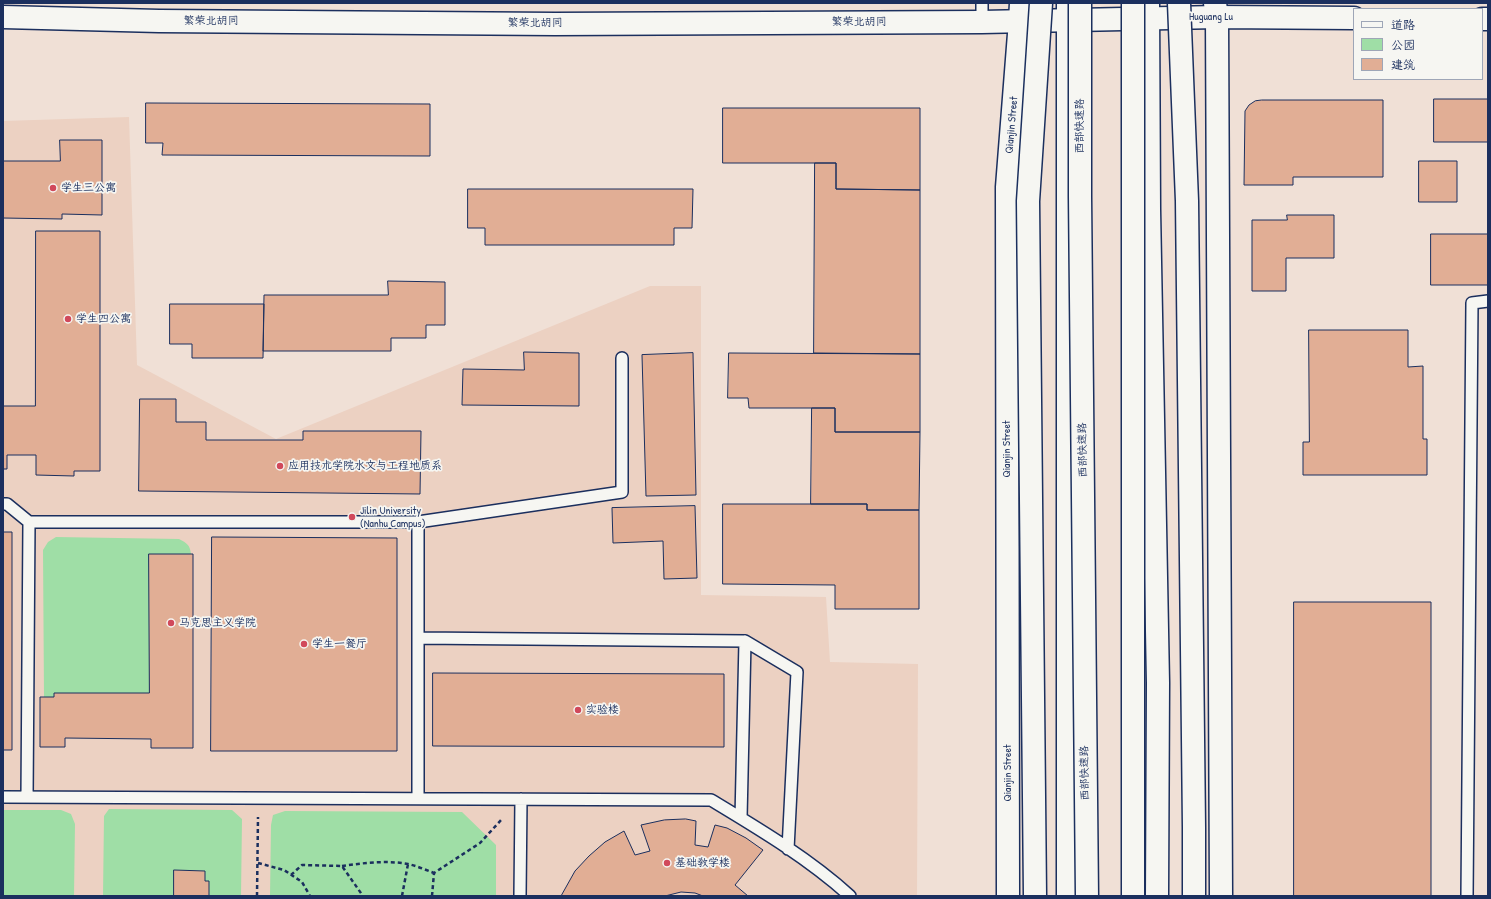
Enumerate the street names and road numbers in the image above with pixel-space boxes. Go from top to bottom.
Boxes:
street label: Huguang Lu [1189,10,1233,24]
street label: 繁荣北胡同 [184,14,238,28]
street label: 繁荣北胡同 [832,15,886,29]
street label: 繁荣北胡同 [508,16,562,30]
street label: Qianjin Street [1003,96,1021,154]
street label: 西部快速路 [1073,99,1087,153]
street label: Qianjin Street [1000,420,1014,478]
street label: 西部快速路 [1076,422,1090,478]
street label: Qianjin Street [1001,744,1015,802]
street label: 西部快速路 [1078,745,1092,801]

